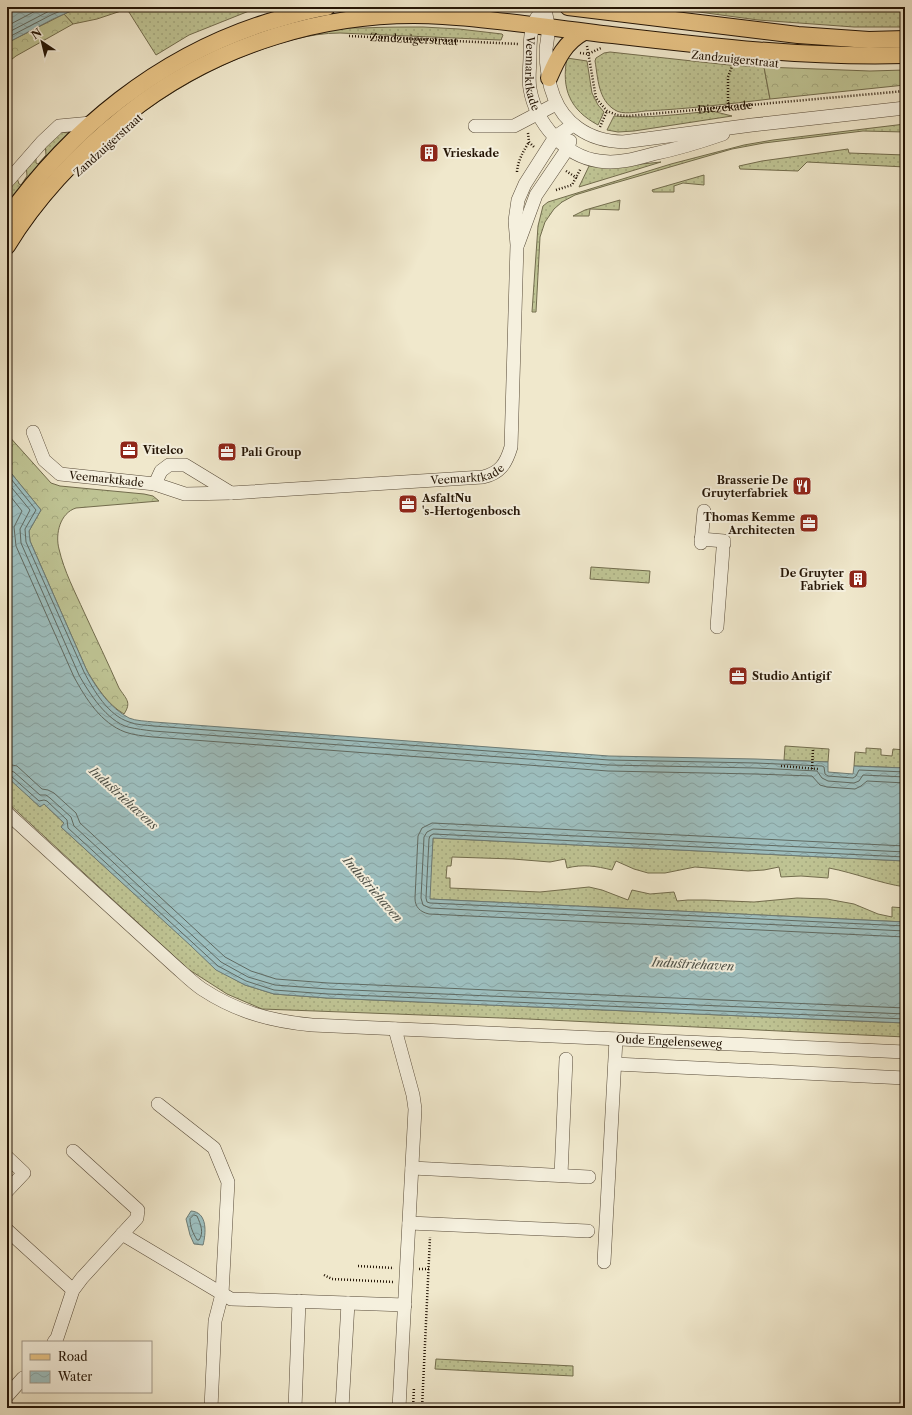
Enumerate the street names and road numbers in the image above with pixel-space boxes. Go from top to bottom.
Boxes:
street label: Zandzuigerstraat [370,30,458,48]
street label: Veemarktkade [522,35,543,113]
street label: Zandzuigerstraat [691,47,780,71]
street label: Diezekade [697,98,753,117]
street label: Zandzuigerstraat [71,110,145,180]
street label: Veemarktkade [429,461,507,487]
street label: Veemarktkade [67,468,144,490]
street label: Oude Engelenseweg [616,1032,722,1051]

